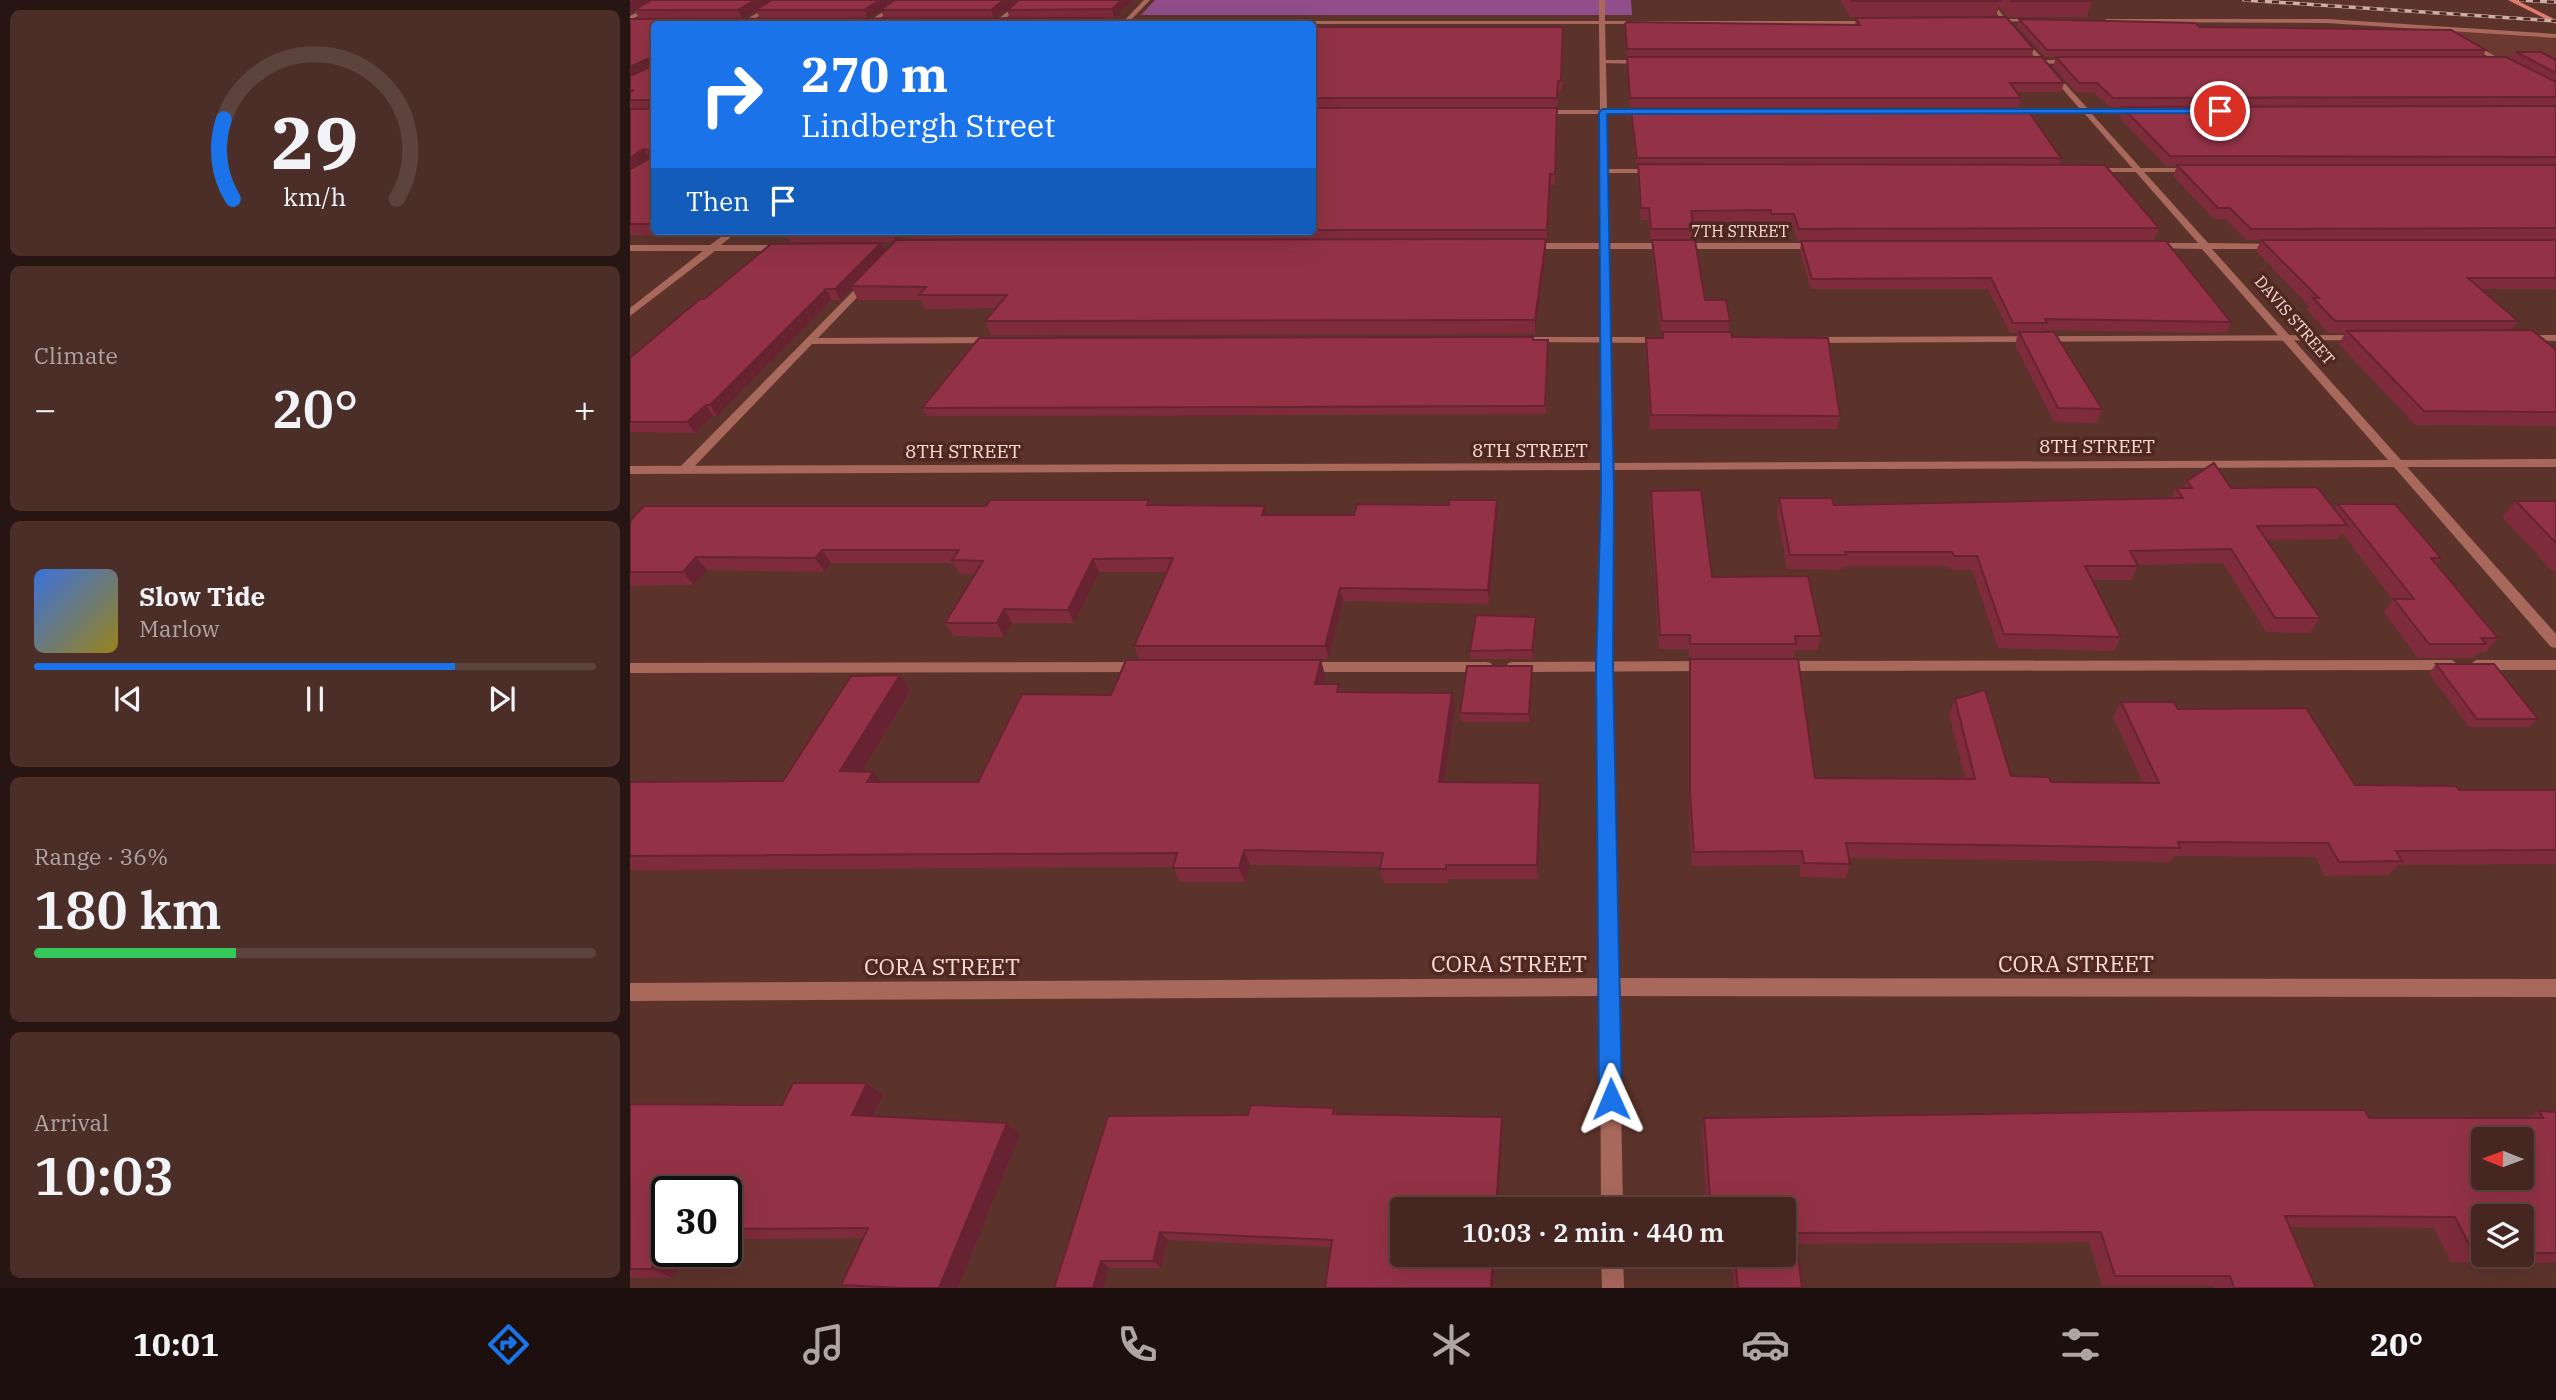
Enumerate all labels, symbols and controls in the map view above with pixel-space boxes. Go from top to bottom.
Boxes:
text: 270 m [801,42,948,105]
icon: right [686,49,777,140]
pin [2190,81,2250,141]
icon: arrive [2201,92,2239,130]
text: 29 [271,94,359,189]
text: Lindbergh Street [801,104,1055,146]
text: km/h [283,180,347,213]
icon: arrive [764,182,802,220]
text: Then [686,184,750,218]
street label: 7TH STREET [1691,221,1789,241]
street label: DAVIS STREET [2251,271,2339,369]
text: Climate [34,340,118,370]
text: 20° [272,375,358,442]
text: − [34,384,57,433]
text: + [573,384,596,433]
street label: 8TH STREET [2039,434,2155,458]
street label: 8TH STREET [1472,438,1588,462]
street label: 8TH STREET [905,439,1021,463]
text: Slow Tide [139,579,265,613]
text: Marlow [139,613,219,643]
icon: previous [109,680,147,718]
icon: pause [296,680,334,718]
icon: next [483,680,521,718]
text: Range · 36% [34,841,168,871]
text: 180 km [34,876,222,943]
street label: CORA STREET [1431,948,1587,978]
street label: CORA STREET [1998,948,2154,978]
street label: CORA STREET [864,951,1020,981]
position arrow [1574,1062,1648,1136]
text: Arrival [34,1107,109,1137]
north arrow [2471,1127,2534,1190]
map controls [2471,1127,2534,1267]
text: 10:03 [34,1142,174,1209]
speed limit sign: 30 [651,1176,742,1267]
button: layers [2471,1204,2534,1267]
text: 10:03 · 2 min · 440 m [1462,1215,1724,1249]
icon: directions [484,1320,533,1369]
icon: music [799,1320,848,1369]
icon: phone [1113,1320,1162,1369]
icon: climate [1427,1320,1476,1369]
icon: car [1741,1320,1790,1369]
icon: filters [2056,1320,2105,1369]
text: 10:01 [133,1323,219,1365]
text: 20° [2370,1323,2423,1365]

